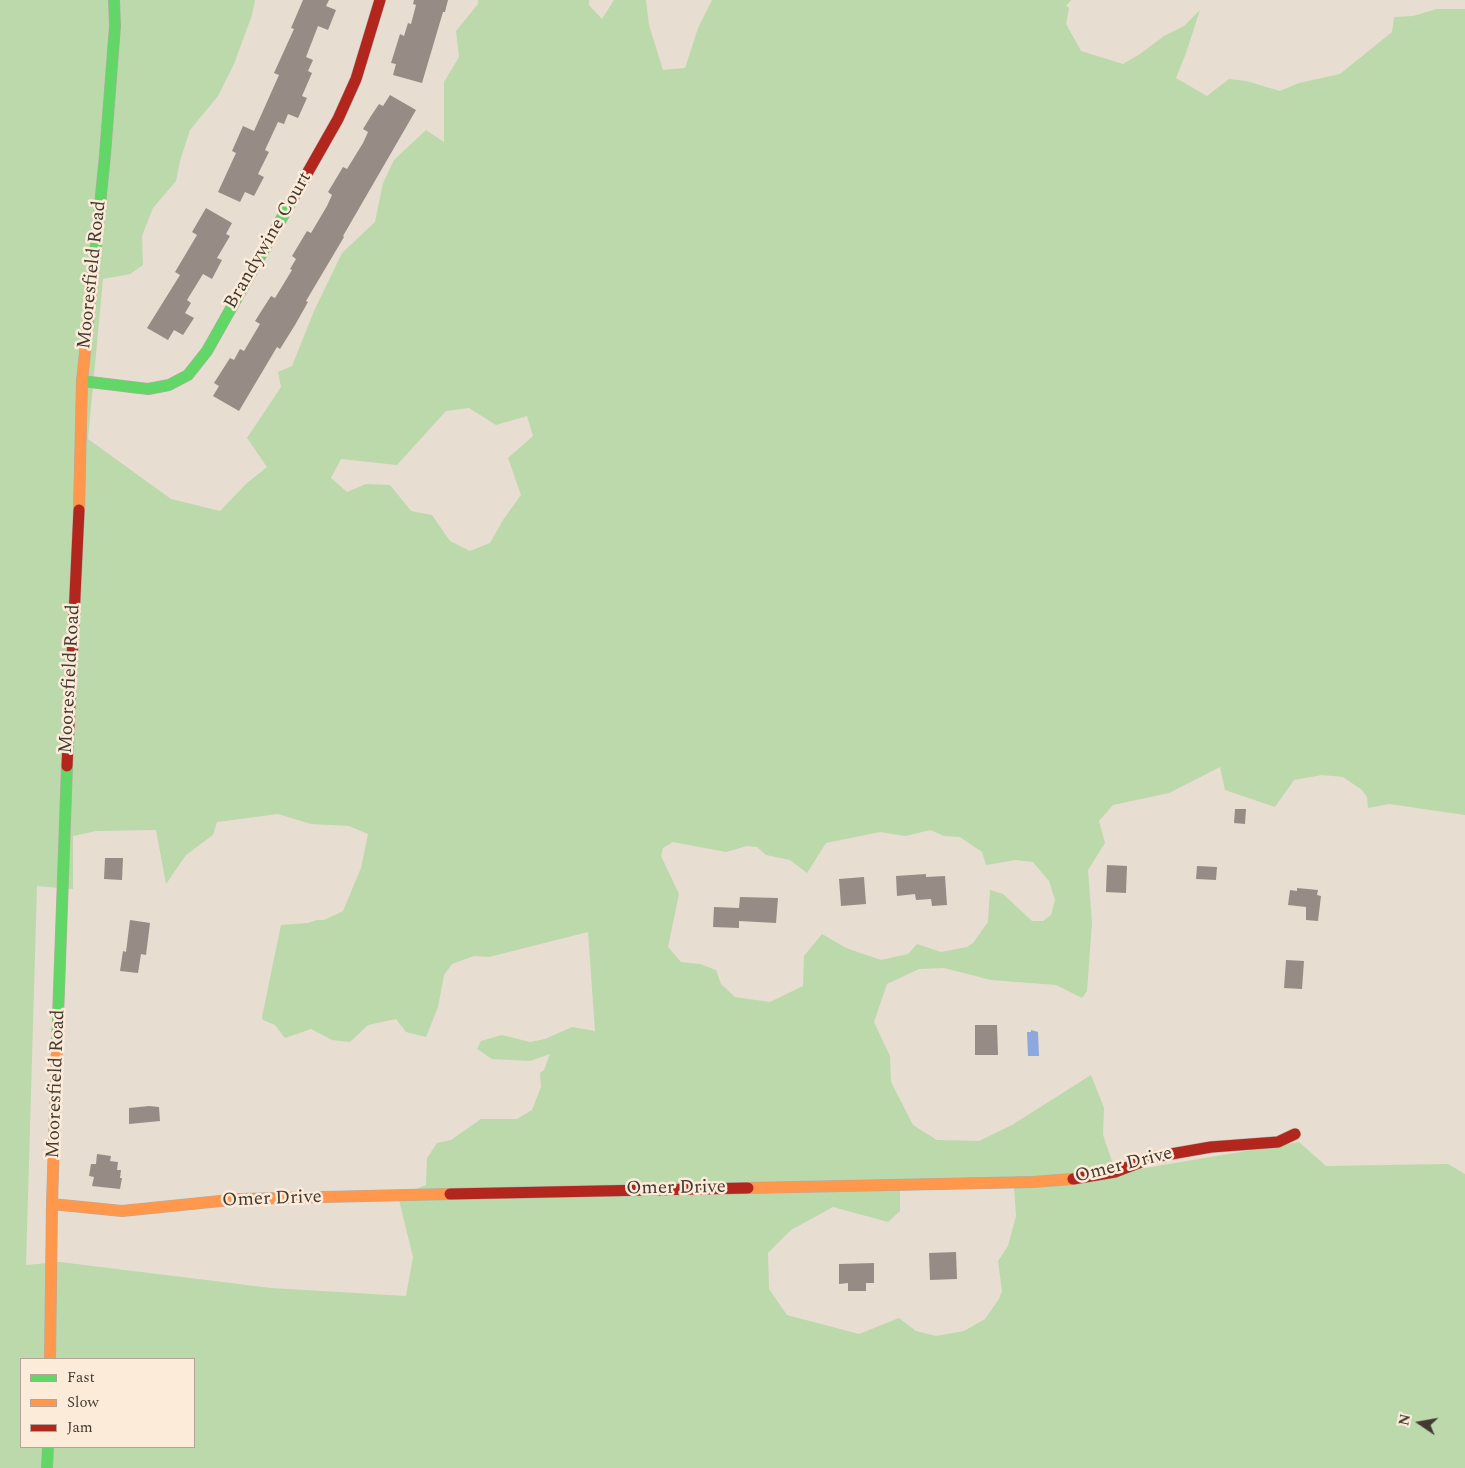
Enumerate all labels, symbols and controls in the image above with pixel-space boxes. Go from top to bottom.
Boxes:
street label: Brandywine Court [220,168,318,314]
street label: Mooresfield Road [74,200,112,350]
street label: Mooresfield Road [56,604,86,754]
street label: Mooresfield Road [43,1009,71,1159]
street label: Omer Drive [1073,1143,1175,1189]
street label: Omer Drive [626,1177,726,1201]
street label: Omer Drive [222,1187,322,1213]
legend [20,1358,195,1448]
text: Fast [67,1366,95,1389]
text: Slow [67,1391,99,1414]
north arrow [1395,1398,1445,1448]
text: N [1393,1412,1416,1428]
text: Jam [67,1416,93,1439]

